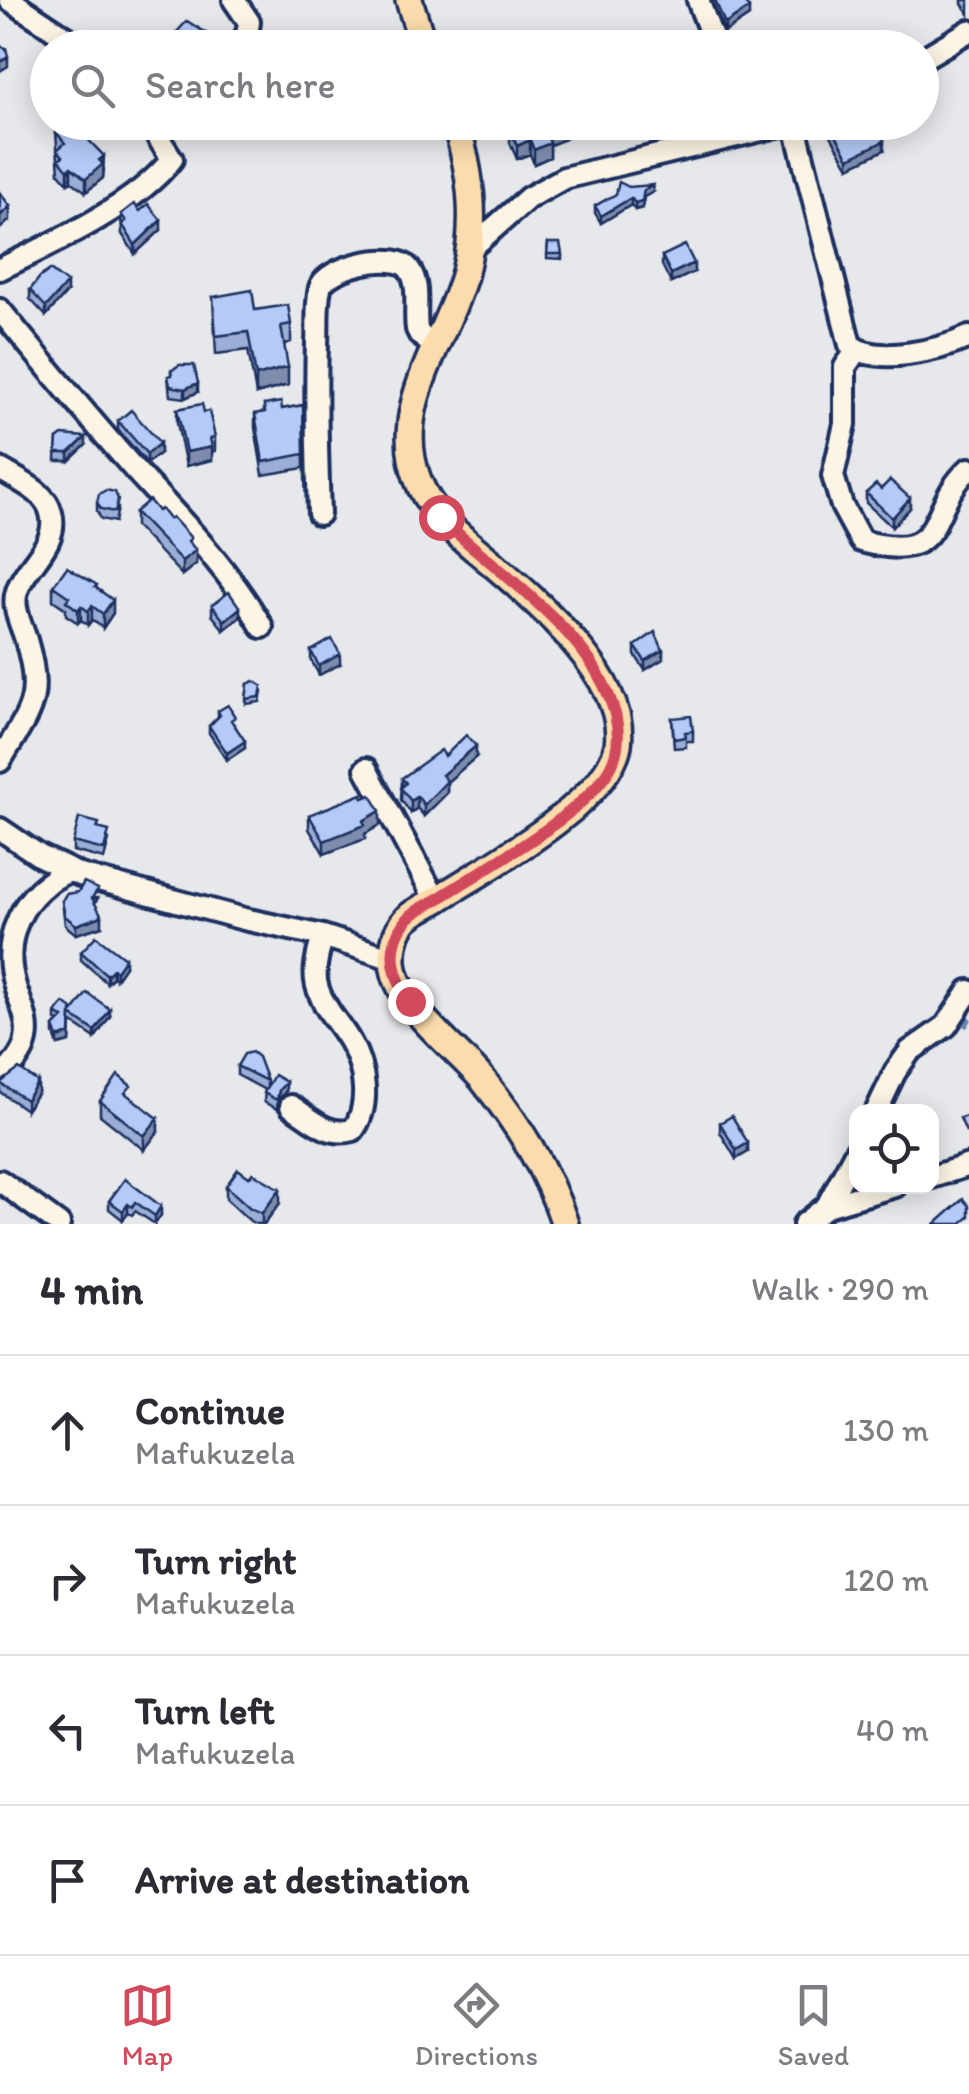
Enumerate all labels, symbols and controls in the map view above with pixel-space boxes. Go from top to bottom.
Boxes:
search box [30,30,939,140]
icon: search [65,58,120,113]
text: Search here [145,62,336,108]
route start [419,495,465,541]
route end [388,979,434,1025]
map controls [849,1104,939,1194]
button: locate [849,1104,939,1194]
text: 4 min [40,1264,143,1315]
text: Walk · 290 m [751,1270,929,1308]
text: Continue [135,1388,285,1434]
icon: ahead [40,1403,95,1458]
text: 130 m [843,1411,929,1449]
text: Mafukuzela [135,1434,295,1472]
text: Turn right [135,1538,297,1584]
icon: right [40,1553,95,1608]
text: 120 m [843,1561,929,1599]
text: Mafukuzela [135,1584,295,1622]
text: Turn left [135,1688,275,1734]
icon: left [40,1703,95,1758]
text: 40 m [856,1711,929,1749]
text: Mafukuzela [135,1734,295,1772]
icon: arrive [40,1853,95,1908]
text: Arrive at destination [135,1857,470,1903]
tab: Map [120,1978,175,2072]
tab: Directions [415,1978,538,2072]
tab: Saved [778,1978,849,2072]

